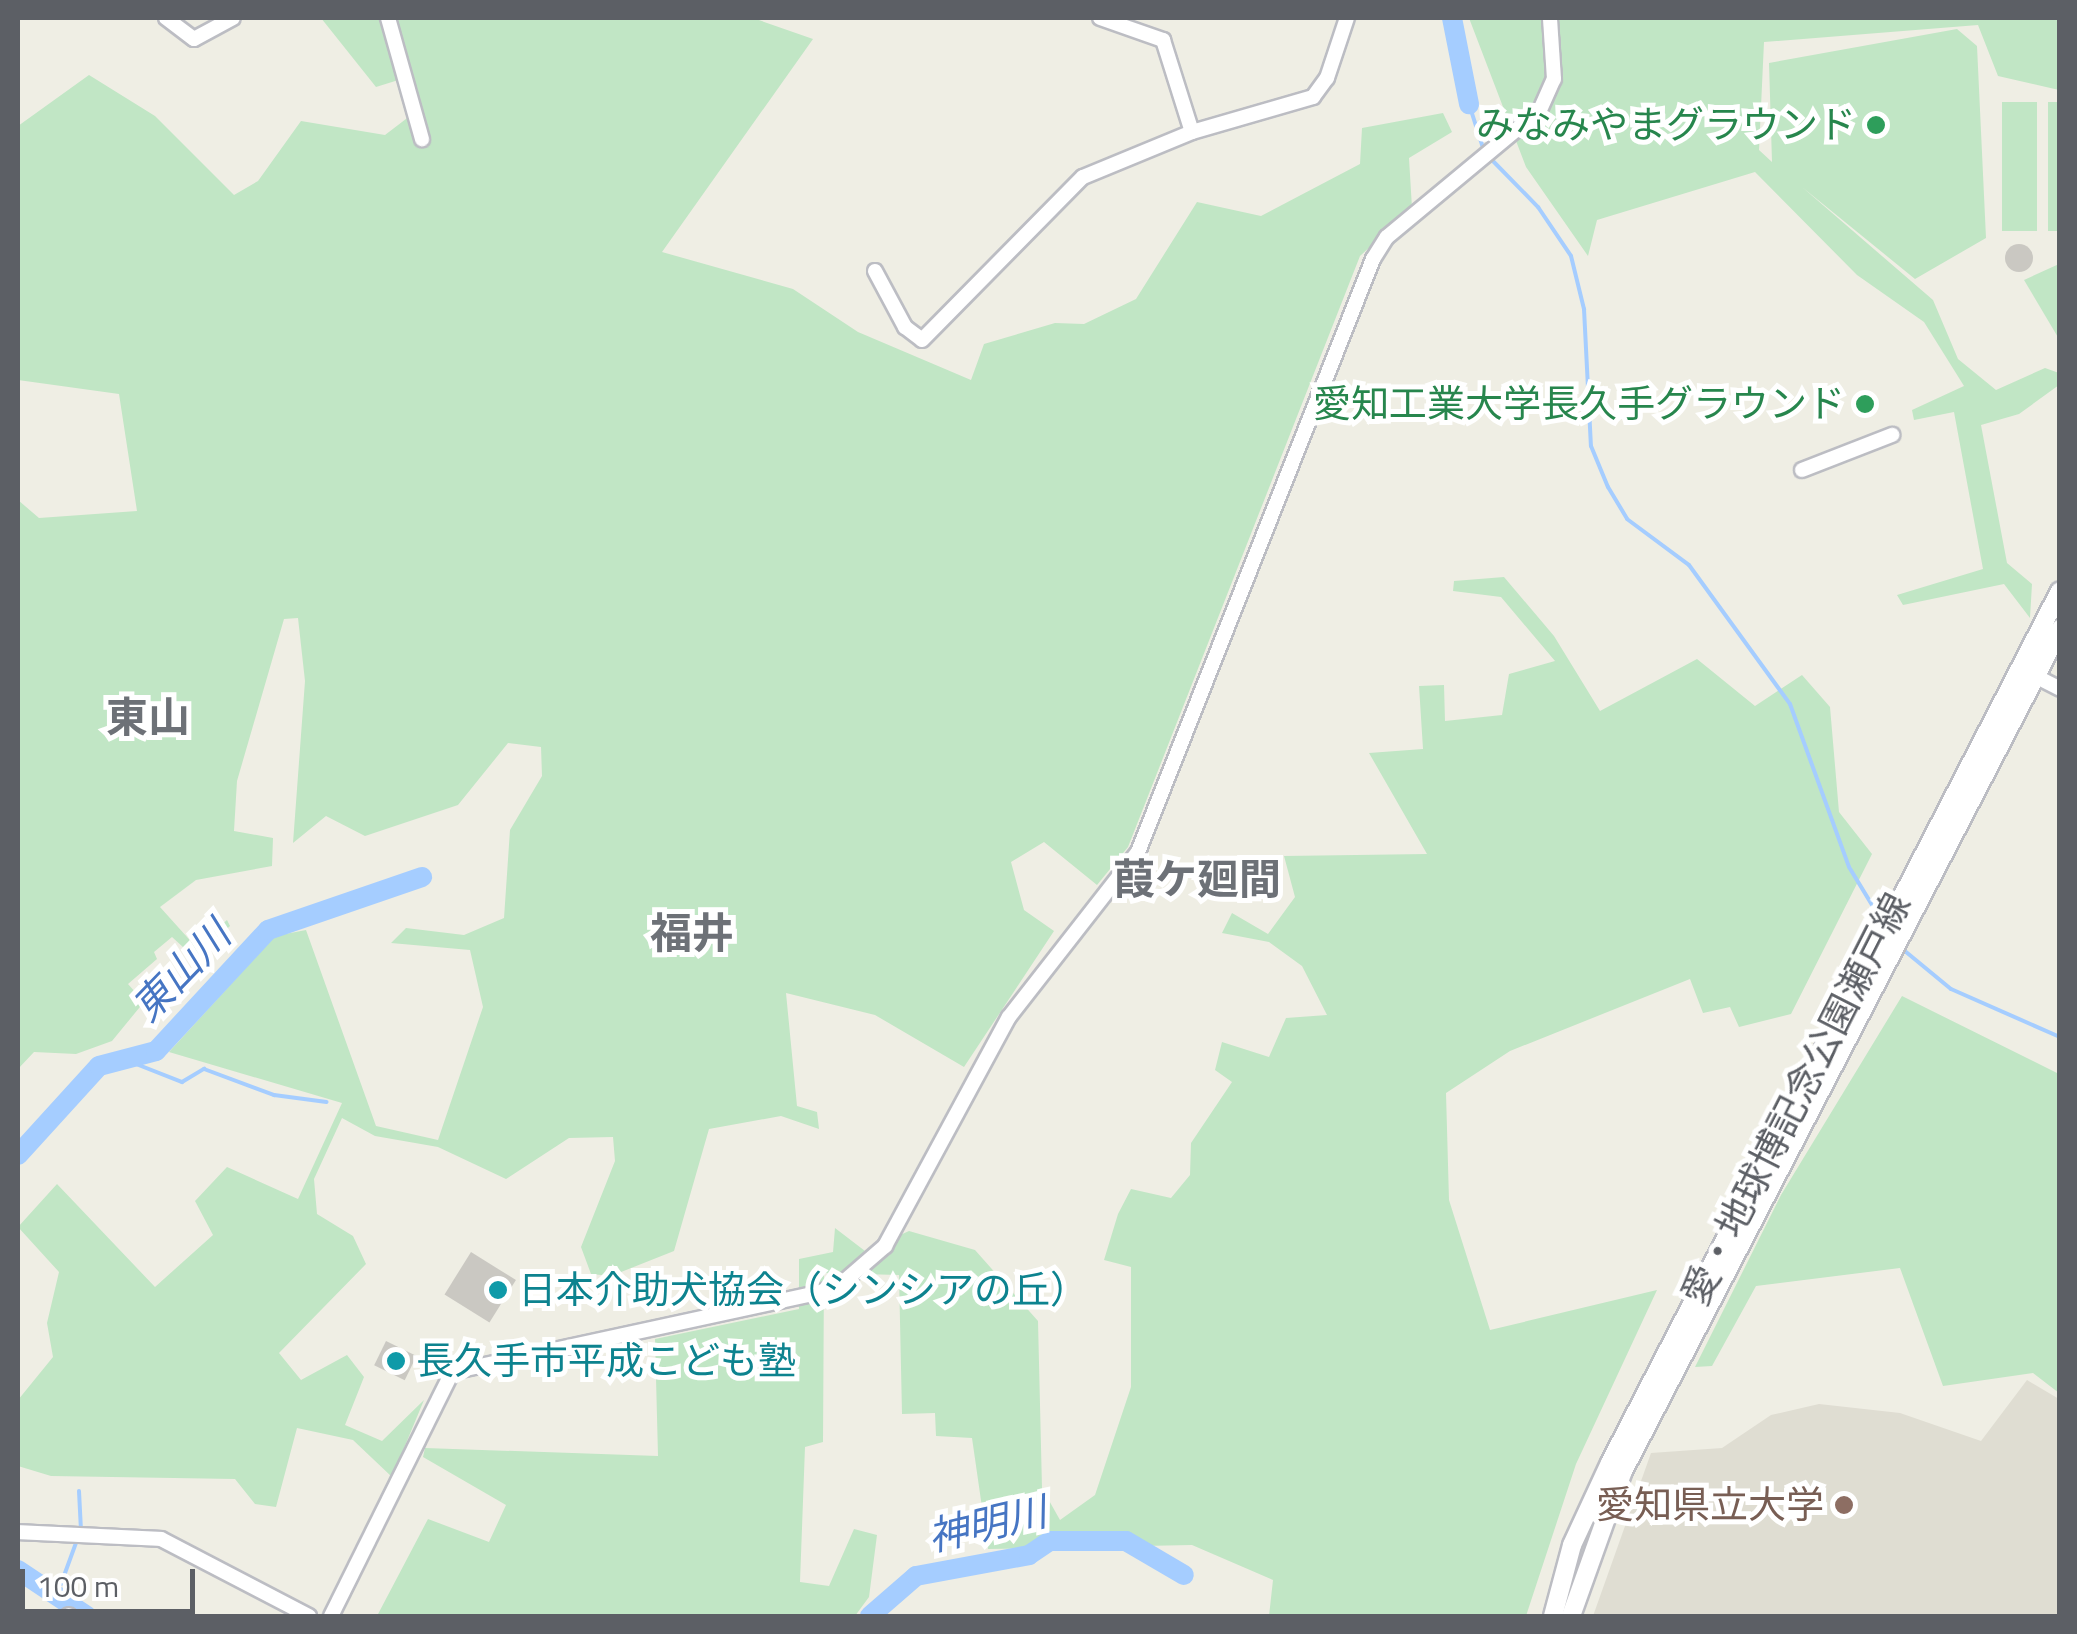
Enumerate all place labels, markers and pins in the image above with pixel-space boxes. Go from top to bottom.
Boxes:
place label: みなみやまグラウンド [1476,102,1856,148]
marker: みなみやまグラウンド [1865,114,1887,136]
place label: 愛知工業大学長久手グラウンド [1313,381,1845,427]
marker: 愛知工業大学長久手グラウンド [1854,393,1876,415]
place label: 日本介助犬協会（シンシアの丘） [518,1267,1088,1313]
marker: 日本介助犬協会（シンシアの丘） [487,1279,509,1301]
place label: 長久手市平成こども塾 [416,1338,796,1384]
marker: 長久手市平成こども塾 [385,1350,407,1372]
place label: 愛知県立大学 [1596,1482,1824,1528]
marker: 愛知県立大学 [1833,1494,1855,1516]

